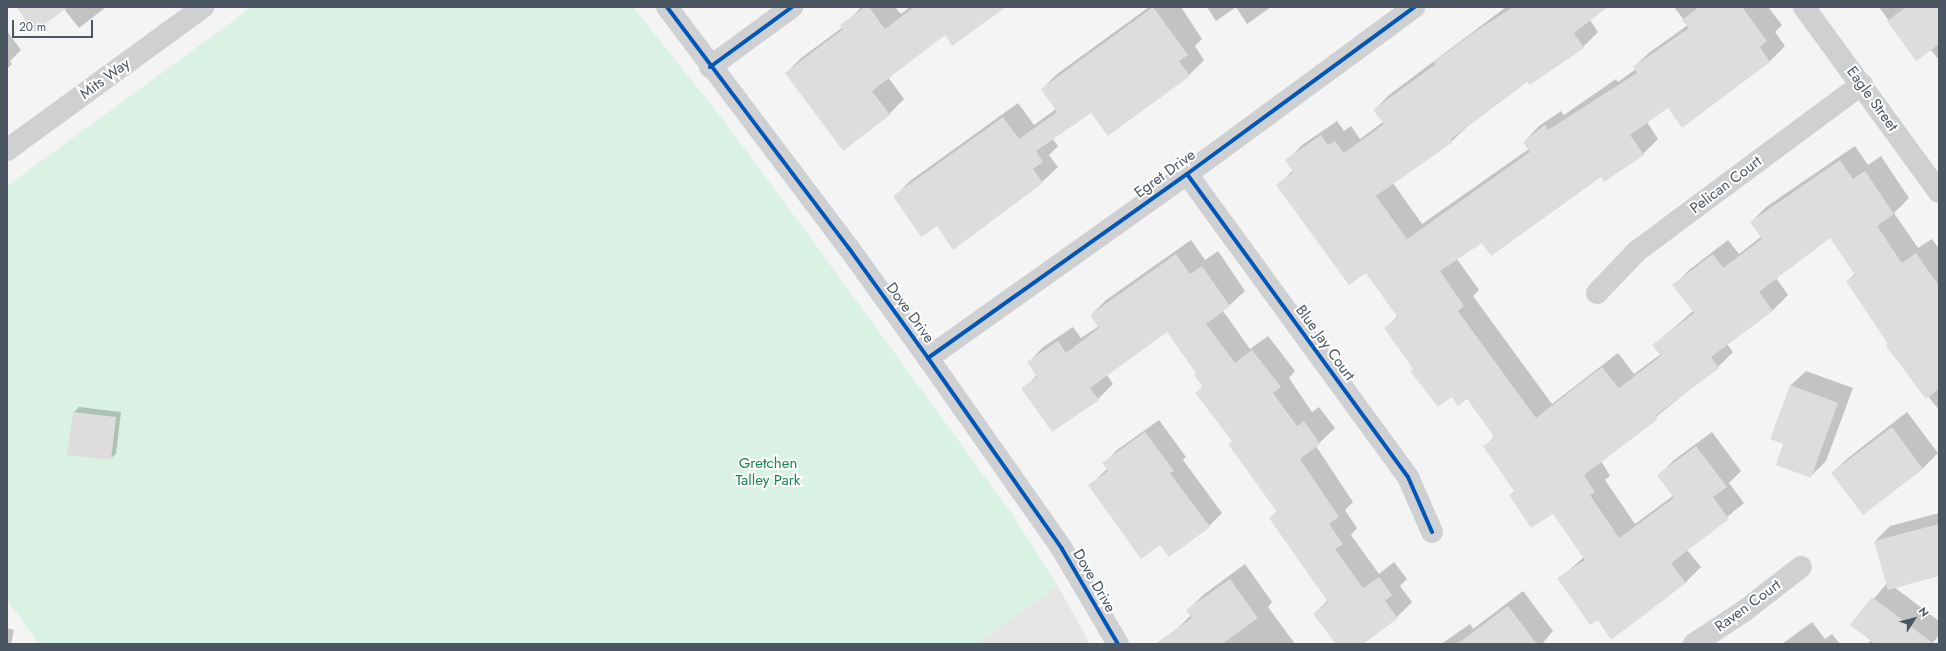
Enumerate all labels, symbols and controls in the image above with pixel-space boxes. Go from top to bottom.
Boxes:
scale bar [14,12,95,38]
text: 20 m [19,18,46,36]
street label: Mits Way [77,55,133,103]
street label: Eagle Street [1843,63,1901,135]
street label: Egret Drive [1131,146,1199,202]
street label: Pelican Court [1687,152,1765,218]
street label: Dove Drive [882,279,938,347]
street label: Blue Jay Court [1292,302,1358,384]
park label: Gretchen Talley Park [736,454,800,489]
street label: Dove Drive [1069,546,1119,616]
street label: Raven Court [1712,576,1784,636]
north arrow [1894,599,1934,639]
text: N [1915,604,1933,620]

